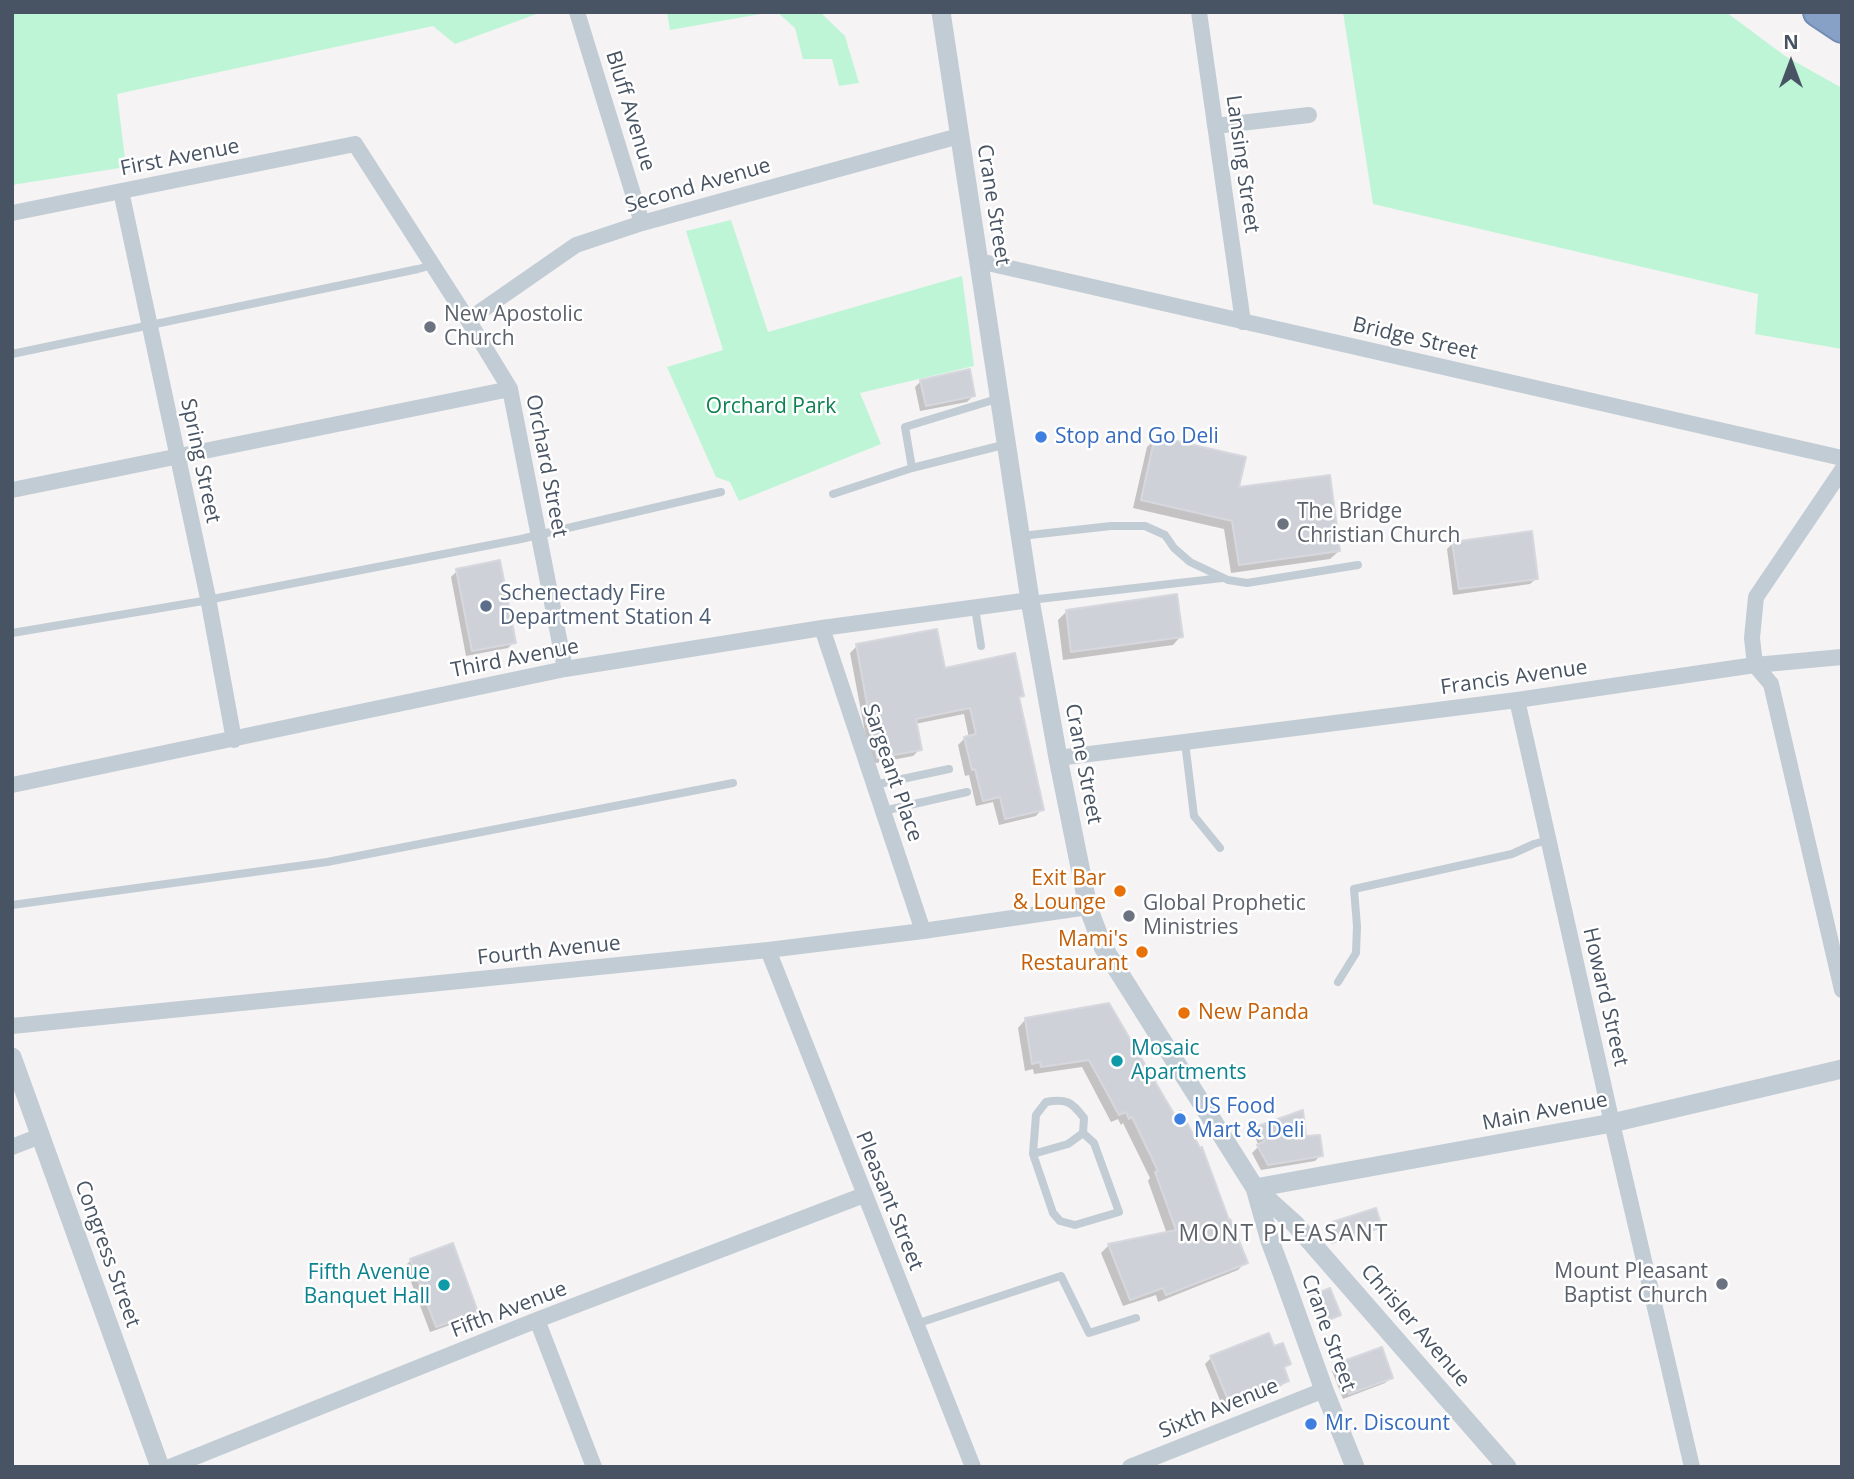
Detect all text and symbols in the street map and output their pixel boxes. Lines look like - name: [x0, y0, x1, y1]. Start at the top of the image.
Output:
- north arrow: [1756, 28, 1826, 98]
- text: N: [1783, 29, 1799, 55]
- street label: Bluff Avenue: [600, 48, 660, 174]
- street label: Lansing Street: [1220, 93, 1264, 235]
- street label: First Avenue: [118, 134, 242, 182]
- street label: Crane Street: [971, 143, 1015, 267]
- street label: Second Avenue: [622, 153, 774, 219]
- place label: New Apostolic Church: [444, 302, 583, 352]
- street label: Bridge Street: [1350, 312, 1480, 366]
- marker: New Apostolic Church: [422, 319, 438, 335]
- street label: Orchard Street: [520, 392, 572, 540]
- park label: Orchard Park: [706, 394, 836, 420]
- street label: Spring Street: [175, 396, 225, 526]
- place label: Stop and Go Deli: [1055, 424, 1219, 450]
- marker: Stop and Go Deli: [1033, 429, 1049, 445]
- place label: The Bridge Christian Church: [1297, 499, 1460, 549]
- marker: The Bridge Christian Church: [1275, 516, 1291, 532]
- place label: Schenectady Fire Department Station 4: [500, 581, 711, 631]
- marker: Schenectady Fire Department Station 4: [478, 598, 494, 614]
- street label: Third Avenue: [449, 634, 581, 684]
- street label: Francis Avenue: [1439, 655, 1589, 701]
- street label: Sargeant Place: [857, 701, 927, 845]
- street label: Crane Street: [1059, 702, 1107, 826]
- place label: Exit Bar & Lounge: [1013, 866, 1106, 916]
- marker: Exit Bar & Lounge: [1112, 883, 1128, 899]
- place label: Global Prophetic Ministries: [1143, 891, 1306, 941]
- marker: Global Prophetic Ministries: [1121, 908, 1137, 924]
- street label: Howard Street: [1577, 925, 1633, 1069]
- place label: Mami's Restaurant: [1021, 927, 1128, 977]
- street label: Fourth Avenue: [476, 931, 622, 971]
- marker: Mami's Restaurant: [1134, 944, 1150, 960]
- place label: New Panda: [1198, 1000, 1309, 1026]
- marker: New Panda: [1176, 1005, 1192, 1021]
- place label: Mosaic Apartments: [1131, 1036, 1246, 1086]
- marker: Mosaic Apartments: [1109, 1053, 1125, 1069]
- street label: Main Avenue: [1480, 1087, 1610, 1137]
- place label: US Food Mart & Deli: [1194, 1094, 1304, 1144]
- marker: US Food Mart & Deli: [1172, 1111, 1188, 1127]
- street label: Pleasant Street: [850, 1128, 928, 1274]
- street label: Congress Street: [69, 1177, 145, 1331]
- district label: MONT PLEASANT: [1180, 1220, 1388, 1248]
- place label: Mount Pleasant Baptist Church: [1554, 1259, 1708, 1309]
- place label: Fifth Avenue Banquet Hall: [304, 1260, 430, 1310]
- street label: Chrisler Avenue: [1355, 1260, 1475, 1392]
- street label: Crane Street: [1295, 1271, 1361, 1395]
- street label: Fifth Avenue: [447, 1276, 571, 1344]
- marker: Mount Pleasant Baptist Church: [1714, 1276, 1730, 1292]
- marker: Fifth Avenue Banquet Hall: [436, 1277, 452, 1293]
- street label: Sixth Avenue: [1156, 1374, 1282, 1444]
- place label: Mr. Discount: [1325, 1411, 1450, 1437]
- marker: Mr. Discount: [1303, 1416, 1319, 1432]

